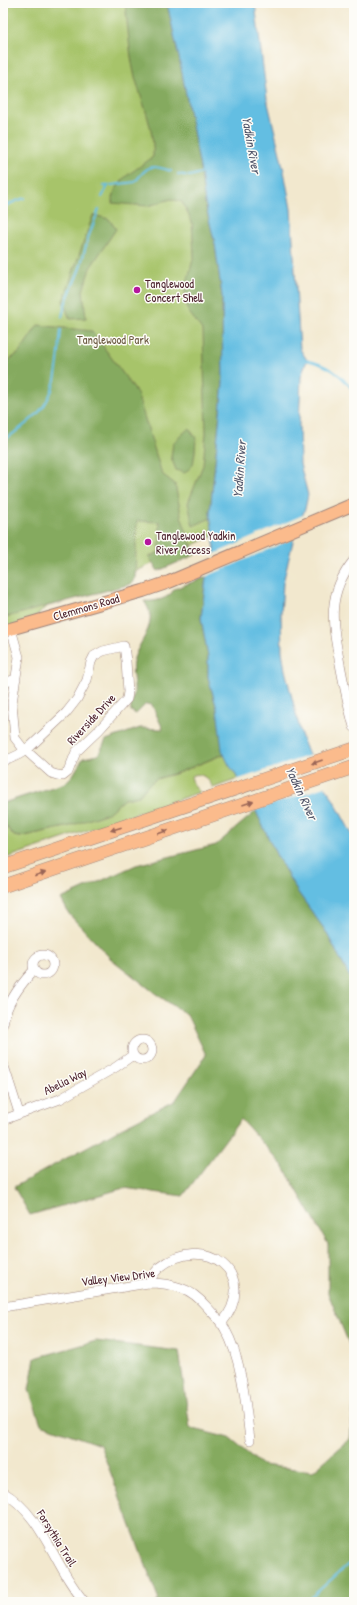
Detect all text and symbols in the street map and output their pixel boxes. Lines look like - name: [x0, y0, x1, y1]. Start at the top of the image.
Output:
- water label: Yadkin River: [238, 115, 266, 177]
- place label: Tanglewood Concert Shell: [145, 275, 204, 306]
- marker: Tanglewood Concert Shell: [132, 285, 142, 295]
- park label: Tanglewood Park: [77, 331, 149, 348]
- water label: Yadkin River: [228, 438, 250, 498]
- place label: Tanglewood Yadkin River Access: [156, 527, 236, 558]
- marker: Tanglewood Yadkin River Access: [143, 537, 153, 547]
- street label: Clemmons Road: [51, 589, 121, 625]
- street label: Riverside Drive: [63, 689, 119, 748]
- one-way arrow: [311, 759, 323, 765]
- water label: Yadkin River: [282, 763, 323, 825]
- one-way arrow: [242, 799, 254, 805]
- one-way arrow: [110, 827, 122, 833]
- one-way arrow: [157, 828, 169, 834]
- one-way arrow: [34, 870, 46, 876]
- street label: Abelia Way: [41, 1063, 89, 1099]
- street label: Valley View Drive: [80, 1264, 156, 1290]
- street label: Forsythia Trail: [32, 1506, 82, 1570]

